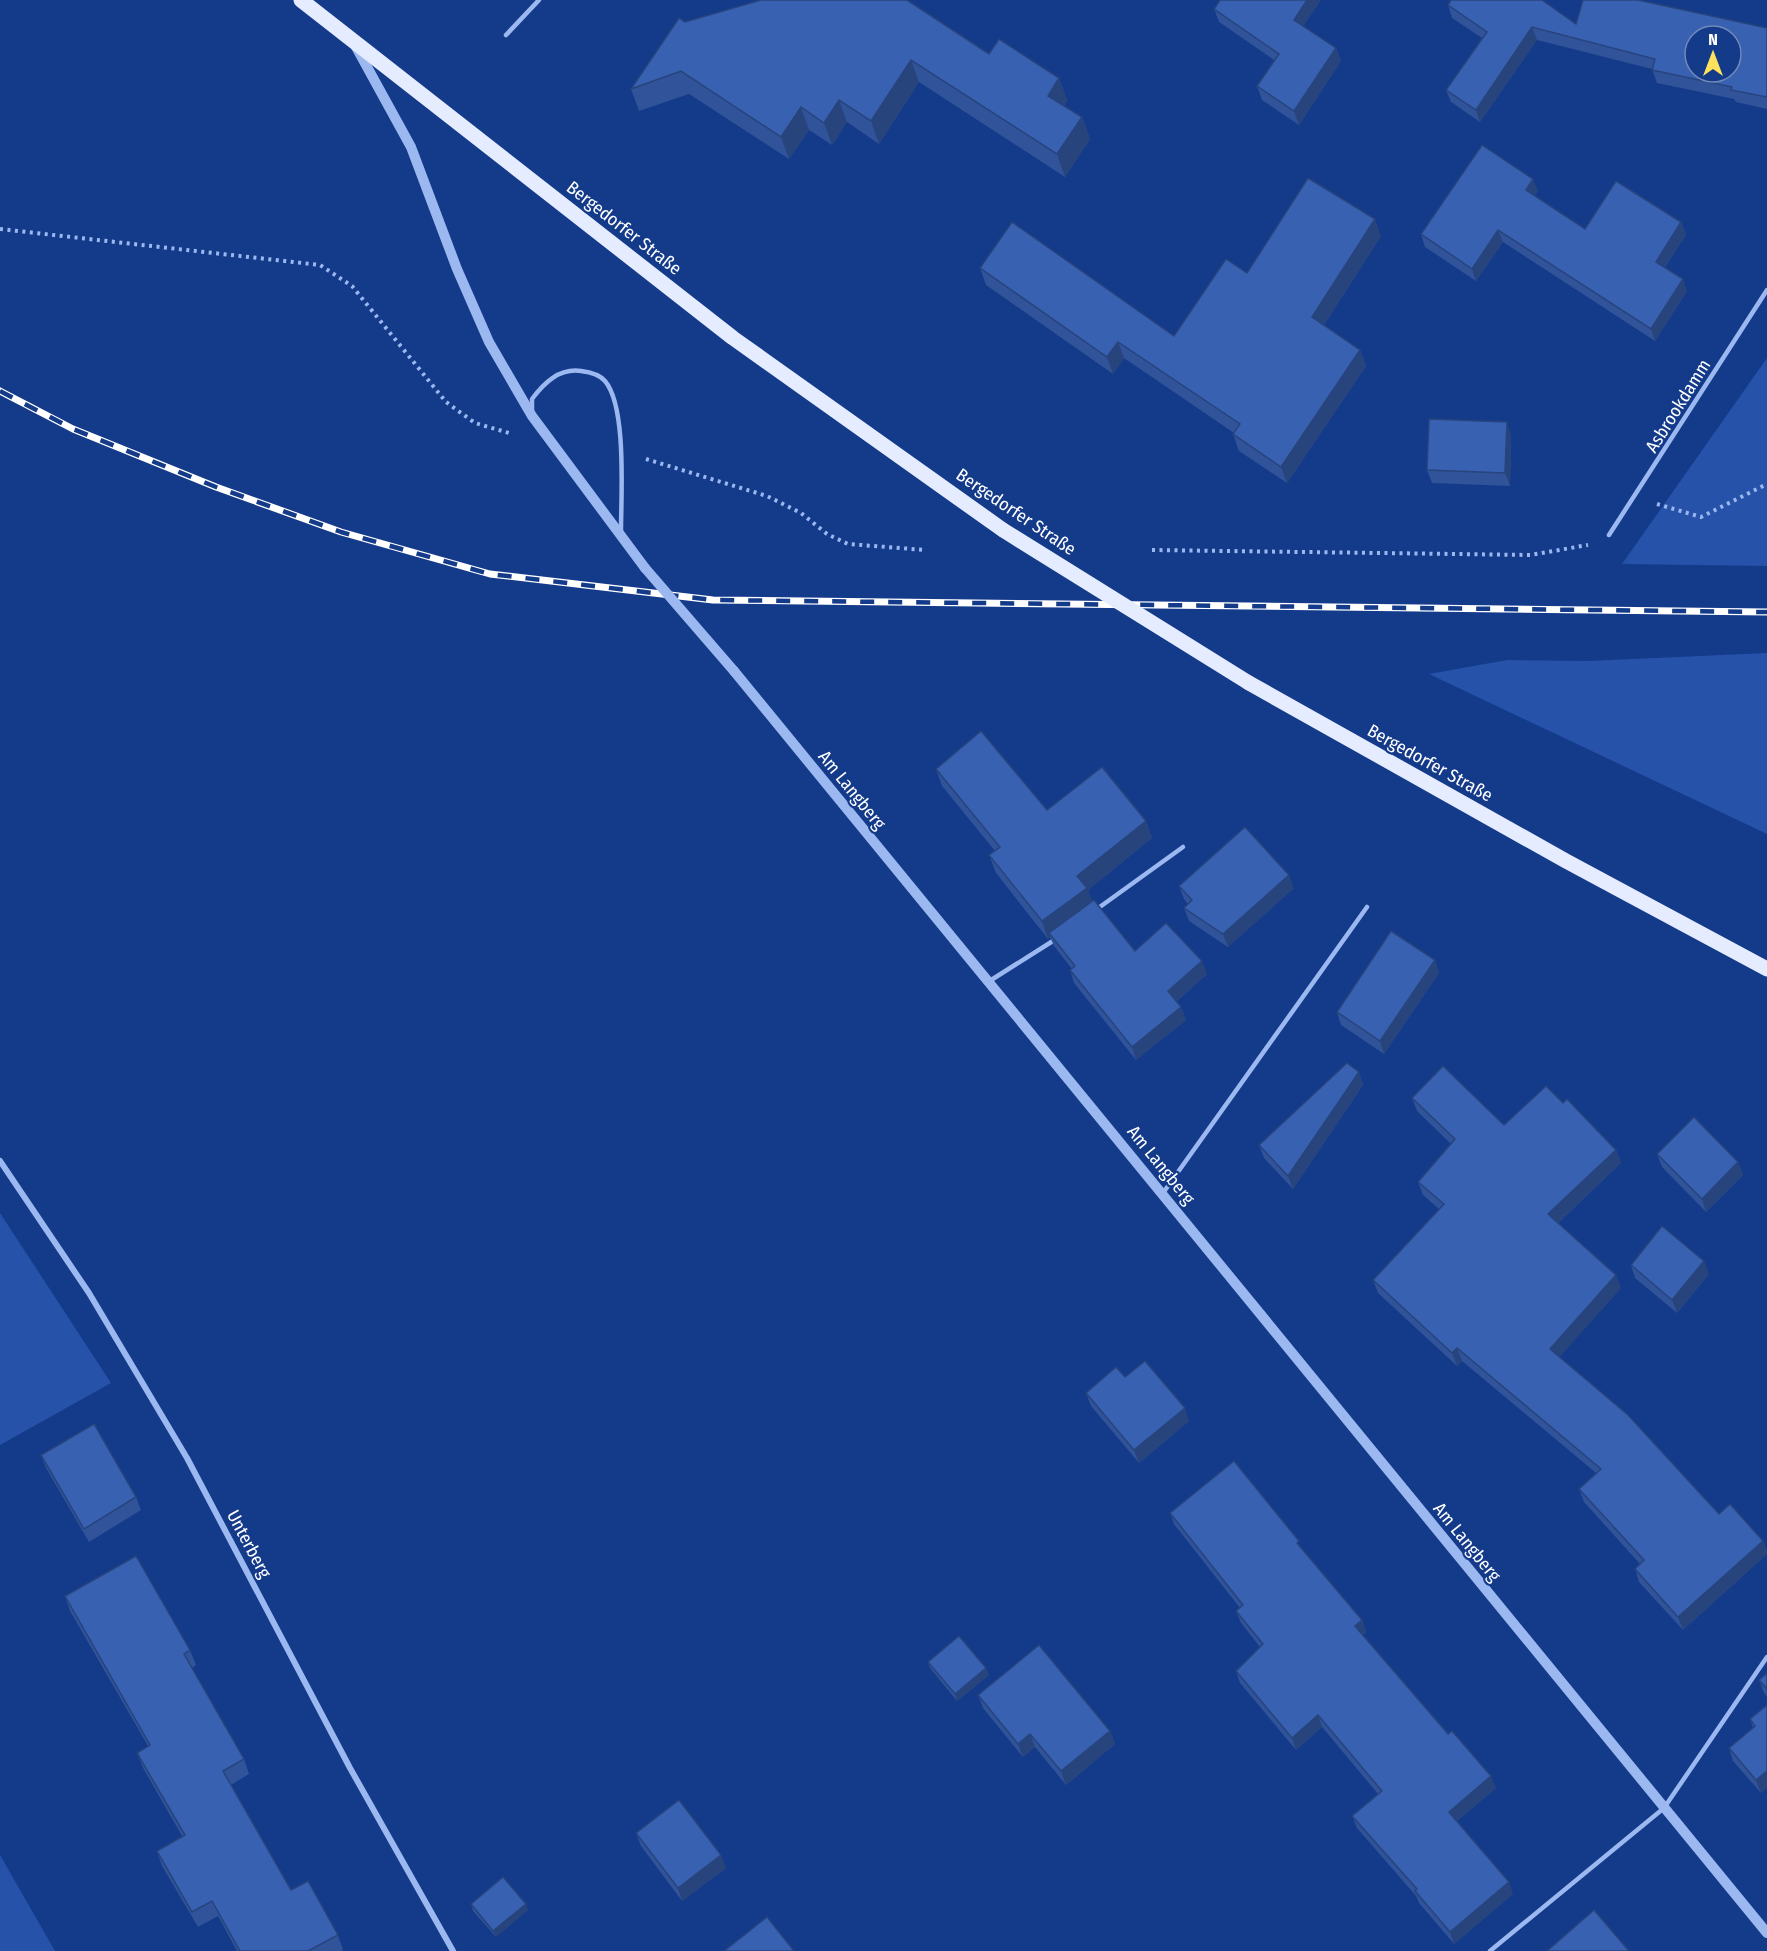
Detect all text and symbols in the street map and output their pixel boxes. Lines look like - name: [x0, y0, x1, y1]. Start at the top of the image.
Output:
- north arrow: [1683, 24, 1743, 84]
- text: N: [1708, 30, 1718, 49]
- street label: Bergedorfer Straße: [562, 176, 686, 280]
- street label: Asbrookdamm: [1641, 355, 1715, 457]
- street label: Bergedorfer Straße: [952, 464, 1080, 560]
- street label: Bergedorfer Straße: [1364, 719, 1497, 807]
- street label: Am Langberg: [814, 746, 891, 834]
- street label: Am Langberg: [1123, 1121, 1200, 1209]
- street label: Am Langberg: [1429, 1498, 1506, 1586]
- street label: Unterberg: [222, 1506, 276, 1582]

